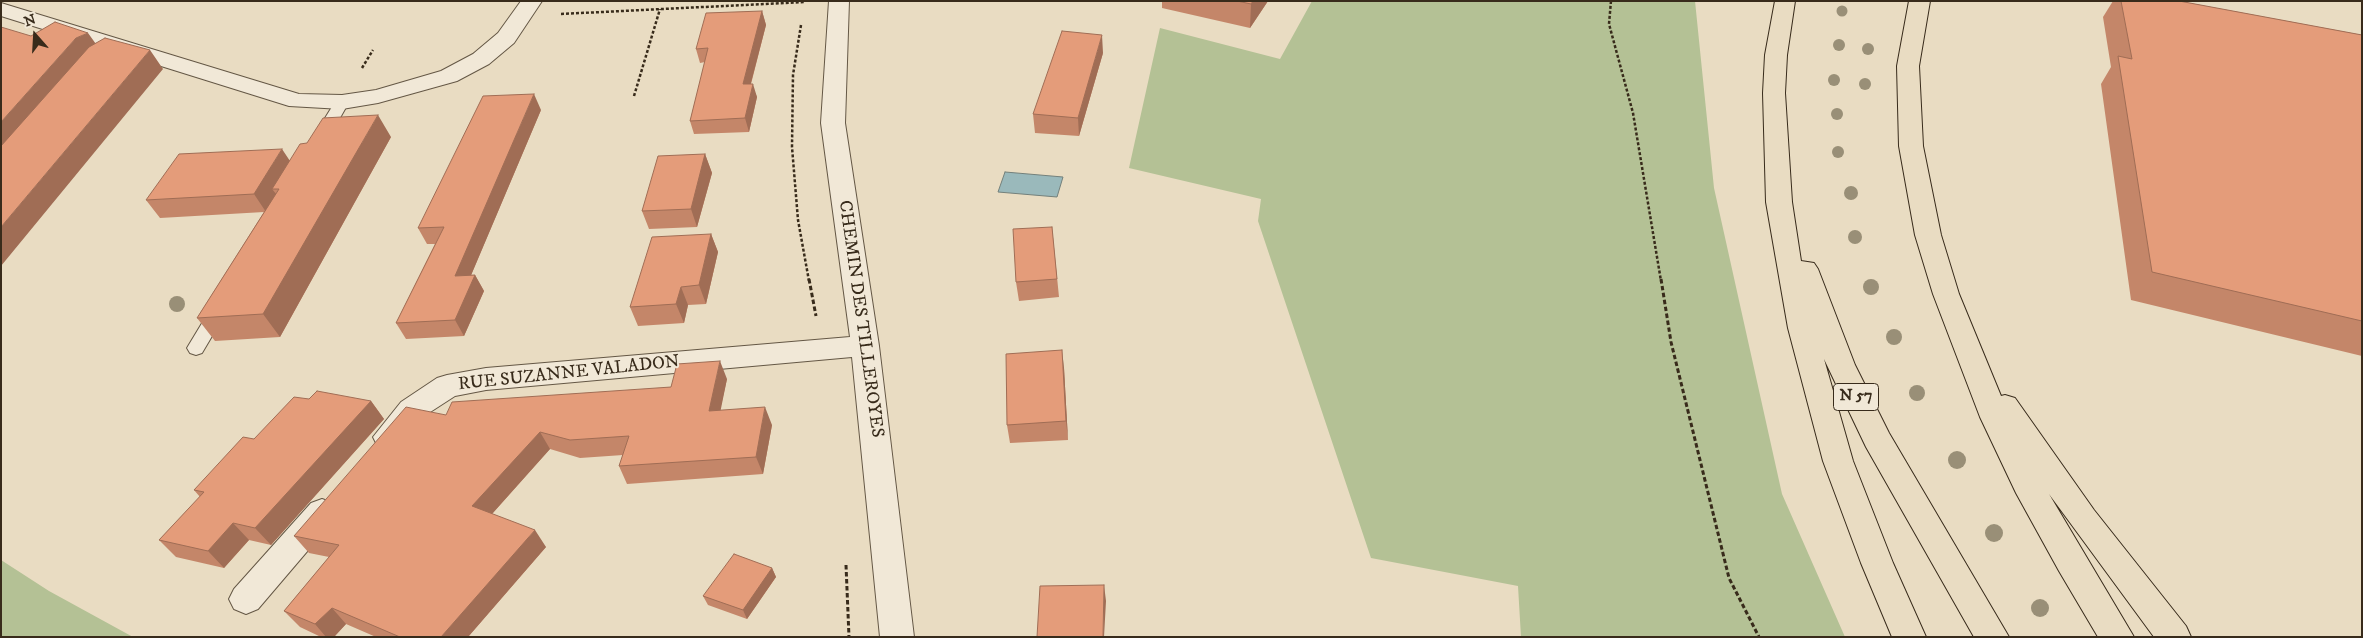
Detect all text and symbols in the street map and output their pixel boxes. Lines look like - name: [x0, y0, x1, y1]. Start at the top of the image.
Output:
- north arrow: [10, 10, 60, 60]
- text: N: [22, 10, 38, 31]
- street label: CHEMIN DES TILLEROYES: [833, 199, 887, 439]
- street label: RUE SUZANNE VALADON: [457, 352, 681, 396]
- road number: N 57: [1834, 384, 1878, 411]

